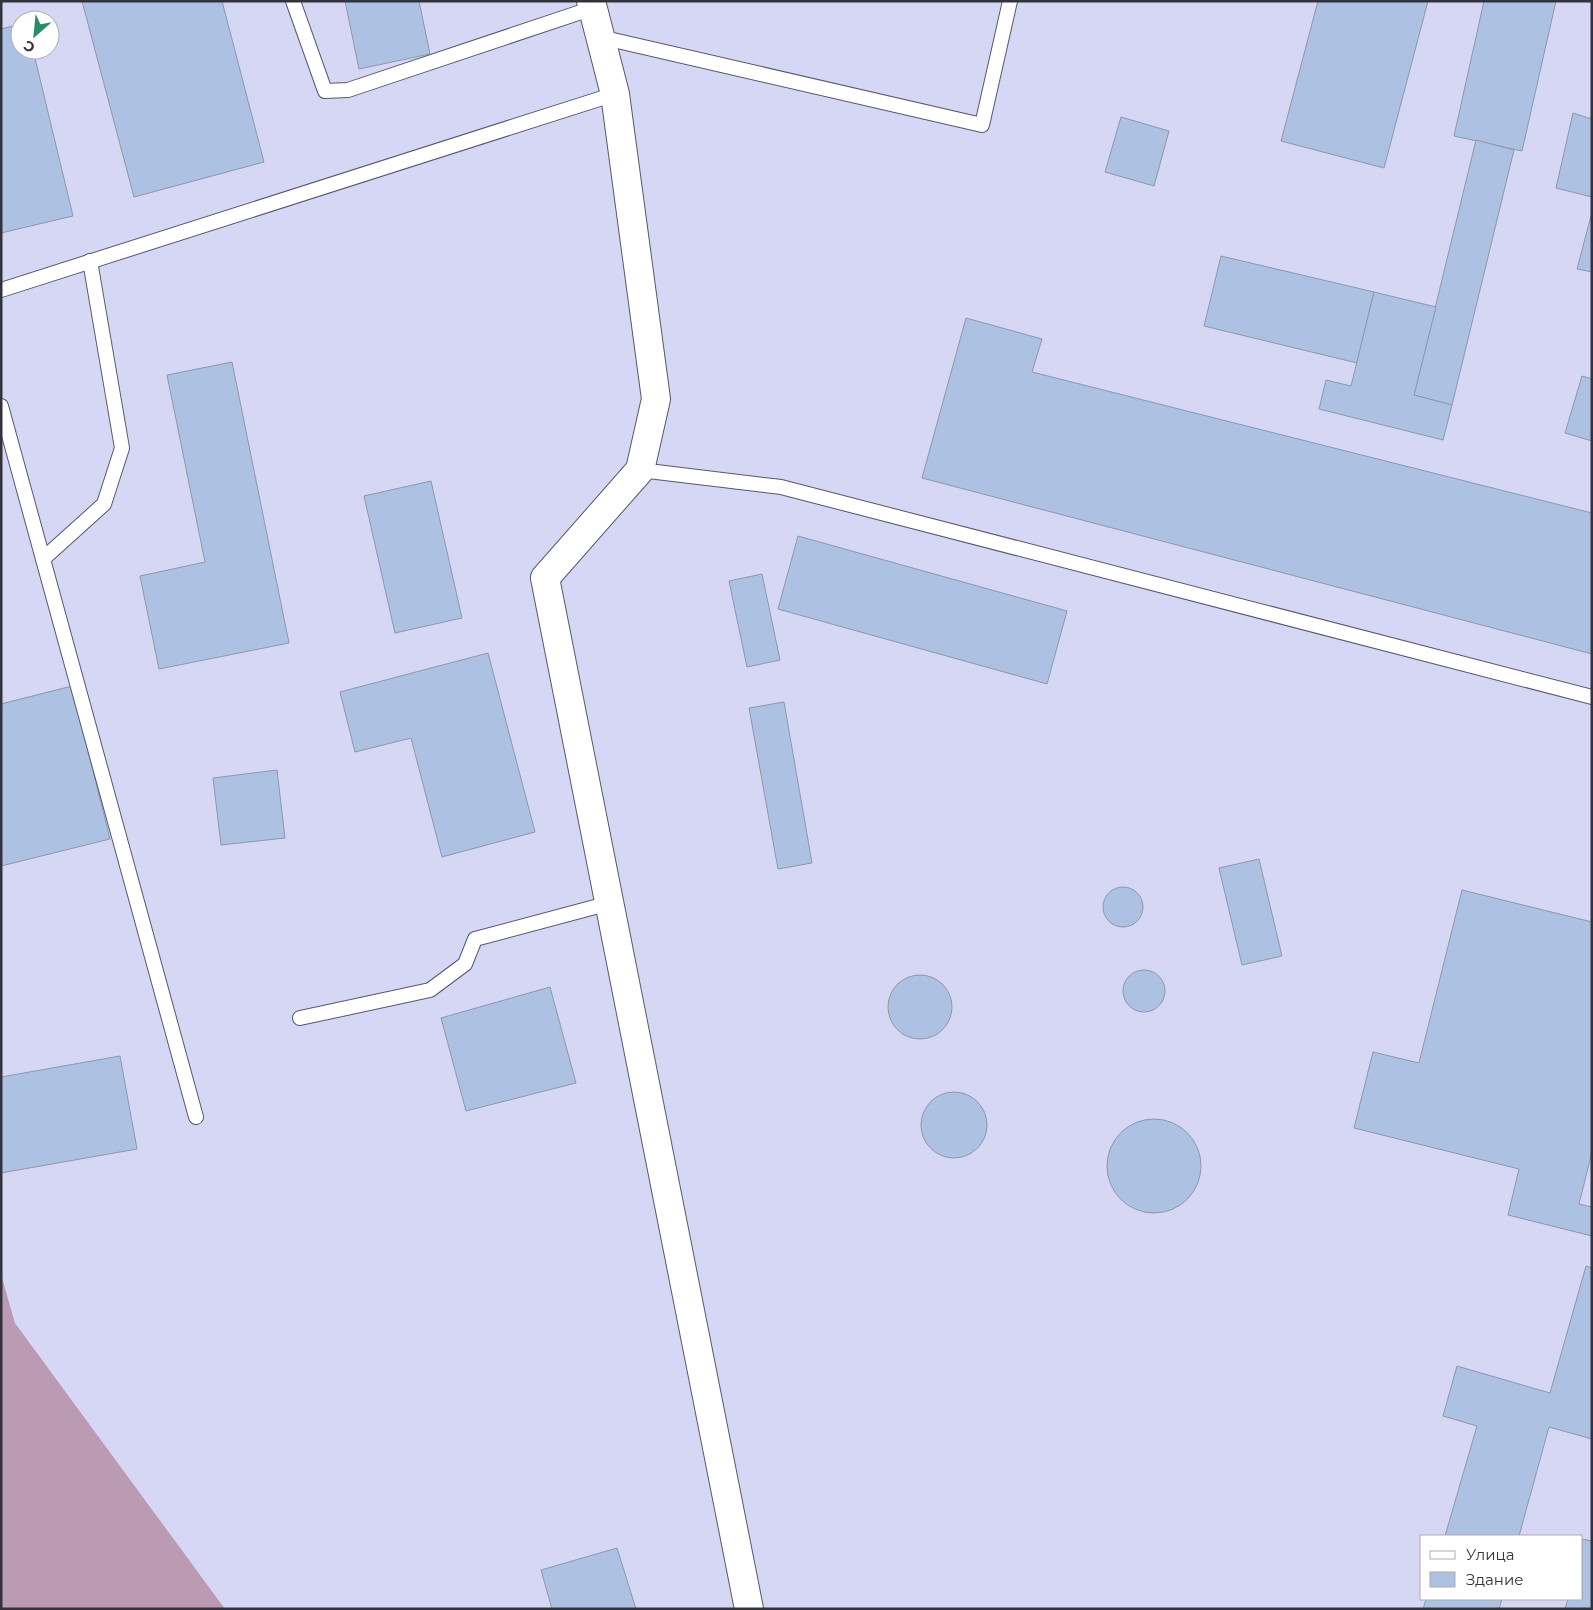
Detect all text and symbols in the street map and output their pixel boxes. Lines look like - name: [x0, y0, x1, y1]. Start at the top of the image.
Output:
- north arrow: [10, 10, 60, 60]
- text: С: [20, 36, 38, 57]
- legend: [1420, 1535, 1583, 1600]
- text: Улица: [1466, 1545, 1514, 1564]
- text: Здание: [1466, 1570, 1524, 1589]

